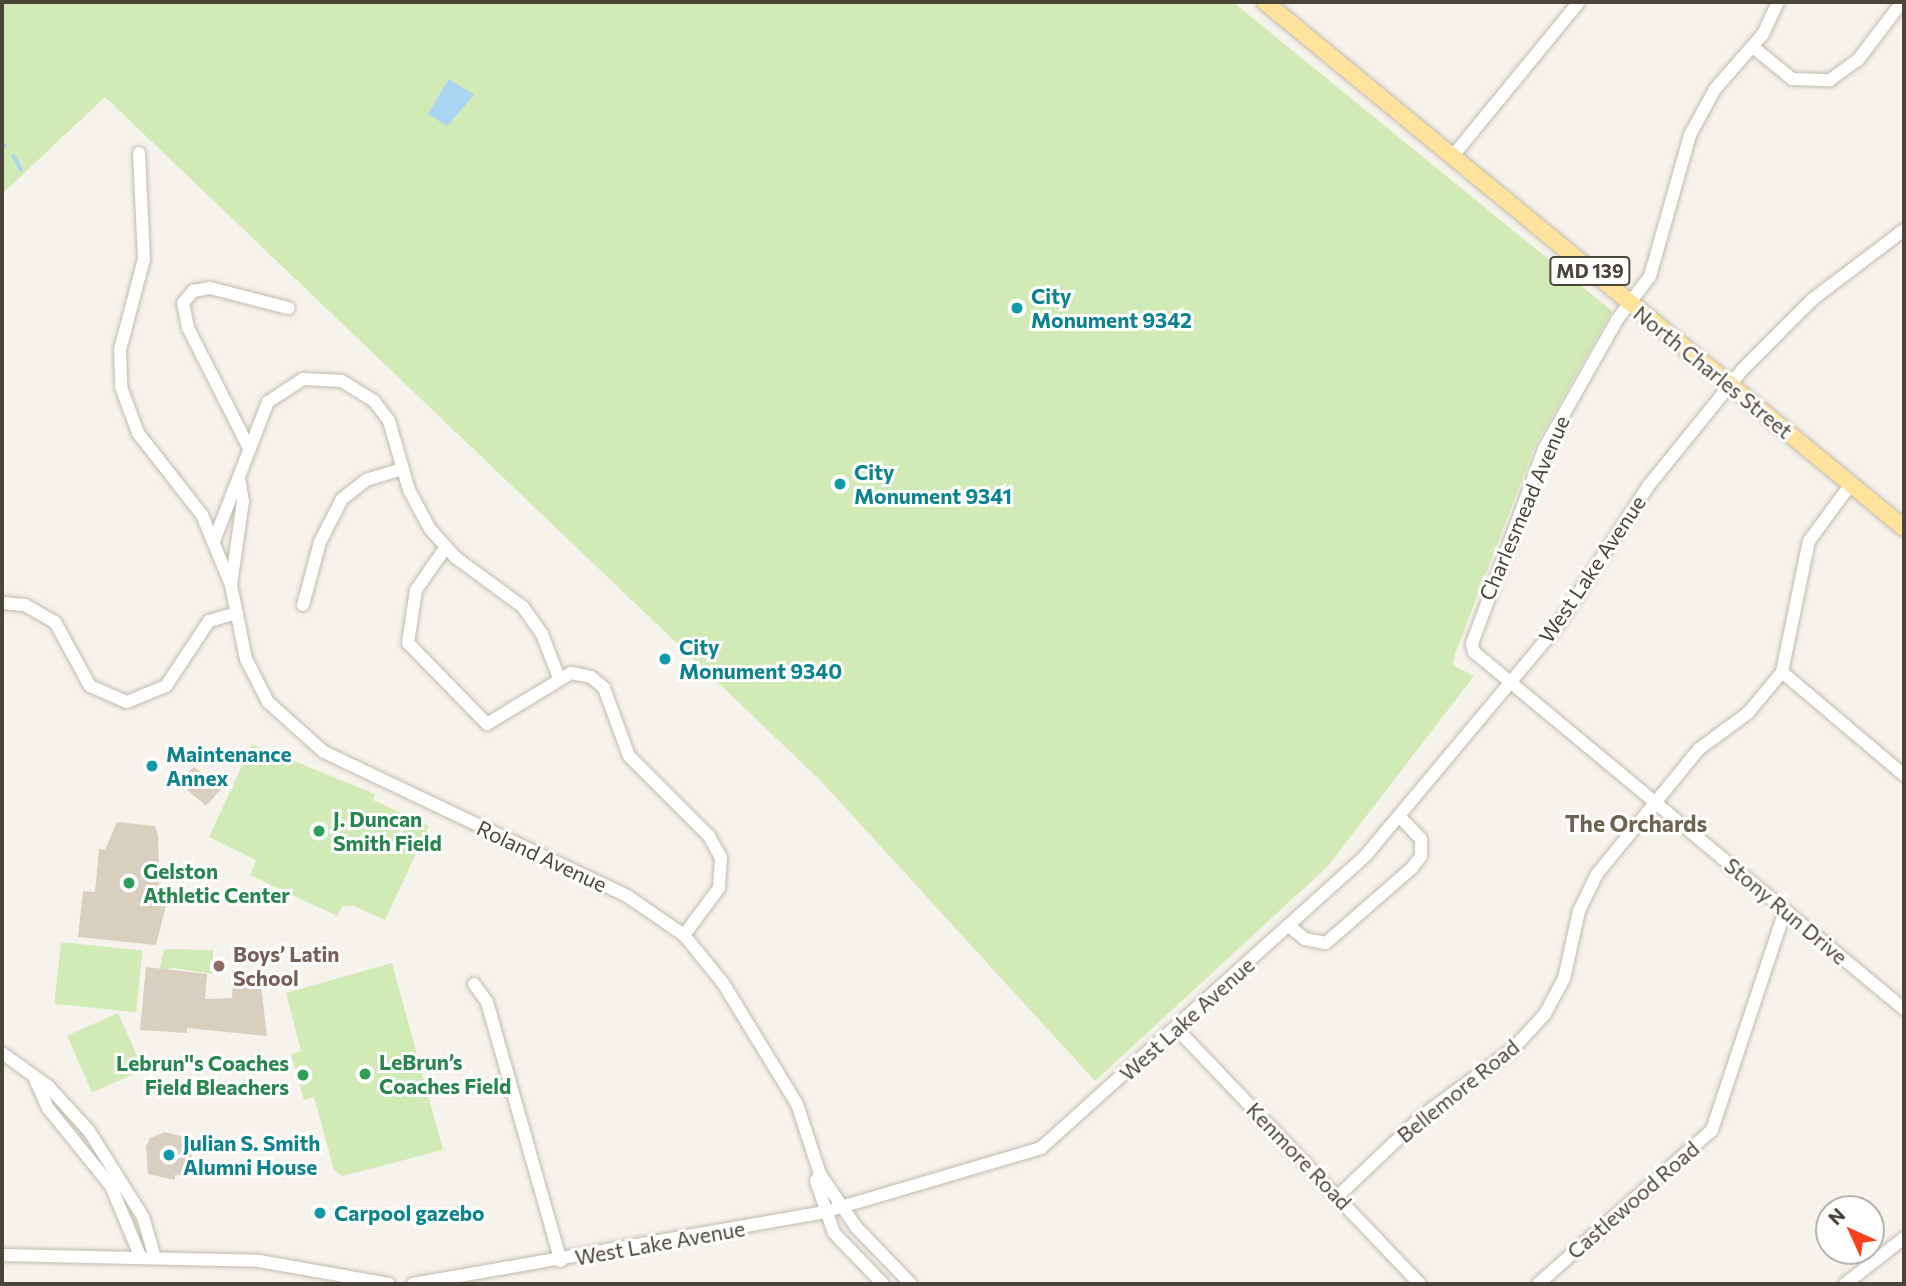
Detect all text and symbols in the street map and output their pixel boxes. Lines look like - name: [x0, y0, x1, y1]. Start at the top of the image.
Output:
- road number: MD 139: [1548, 256, 1632, 286]
- place label: City Monument 9342: [1031, 283, 1192, 333]
- marker: City Monument 9342: [1009, 300, 1025, 316]
- street label: North Charles Street: [1629, 300, 1797, 444]
- street label: Charlesmead Avenue: [1474, 412, 1574, 604]
- place label: City Monument 9341: [854, 459, 1012, 509]
- marker: City Monument 9341: [832, 476, 848, 492]
- street label: West Lake Avenue: [1533, 491, 1651, 647]
- place label: City Monument 9340: [679, 634, 842, 684]
- marker: City Monument 9340: [657, 651, 673, 667]
- place label: Maintenance Annex: [166, 741, 292, 791]
- marker: Maintenance Annex: [144, 758, 160, 774]
- place label: J. Duncan Smith Field: [333, 806, 442, 856]
- district label: The Orchards: [1565, 809, 1707, 837]
- street label: Roland Avenue: [473, 815, 611, 897]
- marker: J. Duncan Smith Field: [311, 823, 327, 839]
- street label: Stony Run Drive: [1720, 852, 1852, 970]
- place label: Gelston Athletic Center: [143, 858, 290, 908]
- marker: Gelston Athletic Center: [121, 875, 137, 891]
- place label: Boys’ Latin School: [233, 941, 339, 991]
- street label: West Lake Avenue: [1115, 952, 1259, 1086]
- marker: Boys’ Latin School: [211, 958, 227, 974]
- street label: Bellemore Road: [1392, 1034, 1524, 1148]
- place label: LeBrun’s Coaches Field: [379, 1049, 511, 1099]
- place label: Lebrun''s Coaches Field Bleachers: [116, 1050, 289, 1100]
- marker: LeBrun’s Coaches Field: [357, 1066, 373, 1082]
- marker: Lebrun''s Coaches Field Bleachers: [295, 1067, 311, 1083]
- street label: Kenmore Road: [1241, 1097, 1357, 1215]
- place label: Julian S. Smith Alumni House: [183, 1130, 320, 1180]
- street label: Castlewood Road: [1562, 1136, 1704, 1264]
- marker: Julian S. Smith Alumni House: [161, 1147, 177, 1163]
- north arrow: [1815, 1195, 1885, 1265]
- place label: Carpool gazebo: [334, 1200, 485, 1226]
- text: N: [1823, 1203, 1849, 1229]
- marker: Carpool gazebo: [312, 1205, 328, 1221]
- street label: West Lake Avenue: [573, 1216, 747, 1270]

